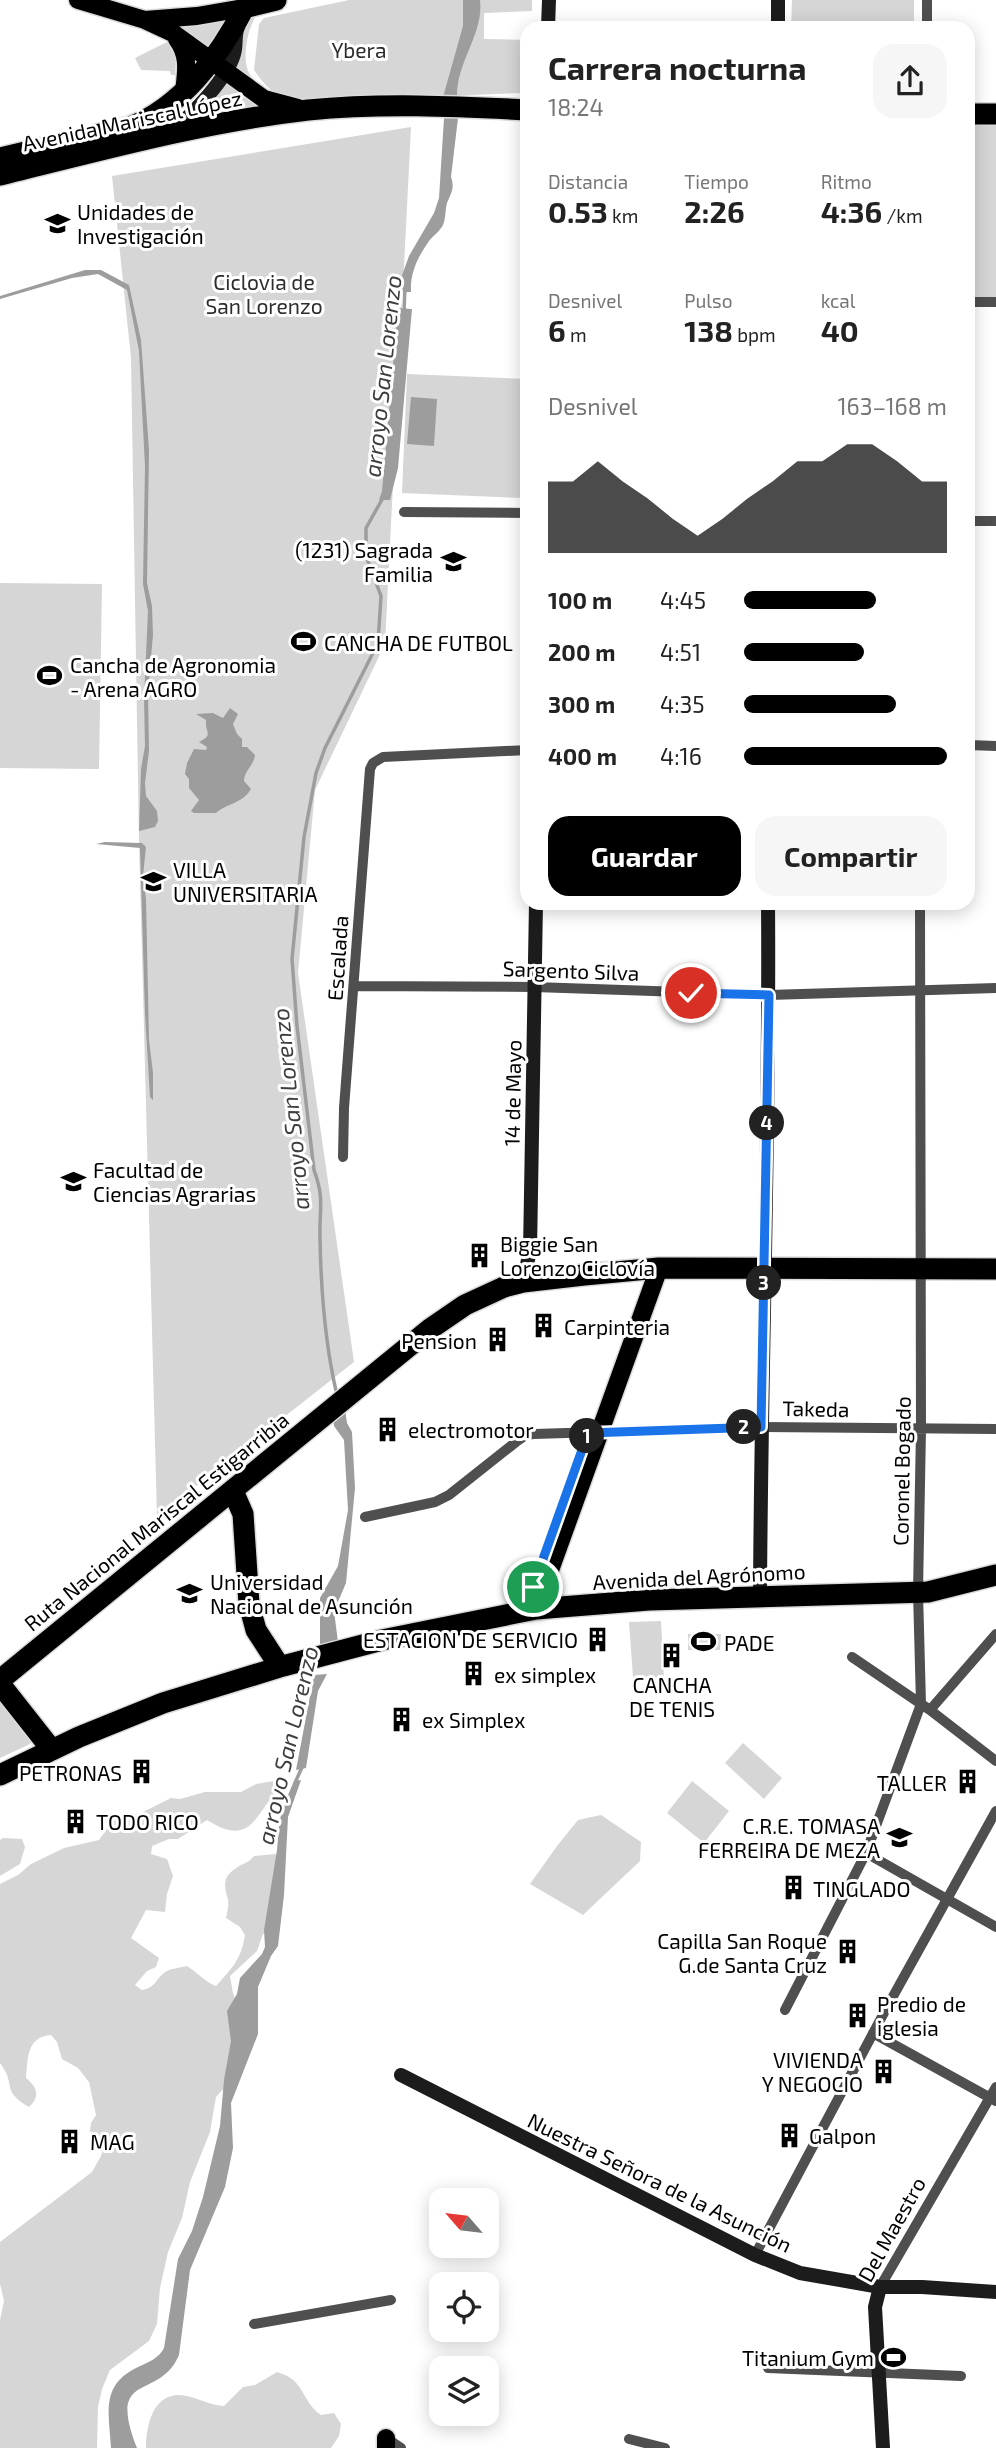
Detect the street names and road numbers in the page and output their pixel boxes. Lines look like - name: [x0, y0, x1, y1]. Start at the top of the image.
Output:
- street label: Avenida Mariscal López: [20, 85, 244, 155]
- street label: Escalada: [322, 914, 352, 1002]
- street label: Sargento Silva: [502, 955, 640, 985]
- street label: 14 de Mayo: [499, 1039, 525, 1147]
- street label: Takeda: [782, 1395, 850, 1421]
- street label: Coronel Bogado: [887, 1396, 915, 1546]
- street label: Ruta Nacional Mariscal Estigarribia: [19, 1407, 293, 1635]
- street label: Avenida del Agrónomo: [592, 1558, 806, 1594]
- street label: Nuestra Señora de la Asunción: [524, 2107, 796, 2257]
- street label: Del Maestro: [852, 2172, 930, 2286]

